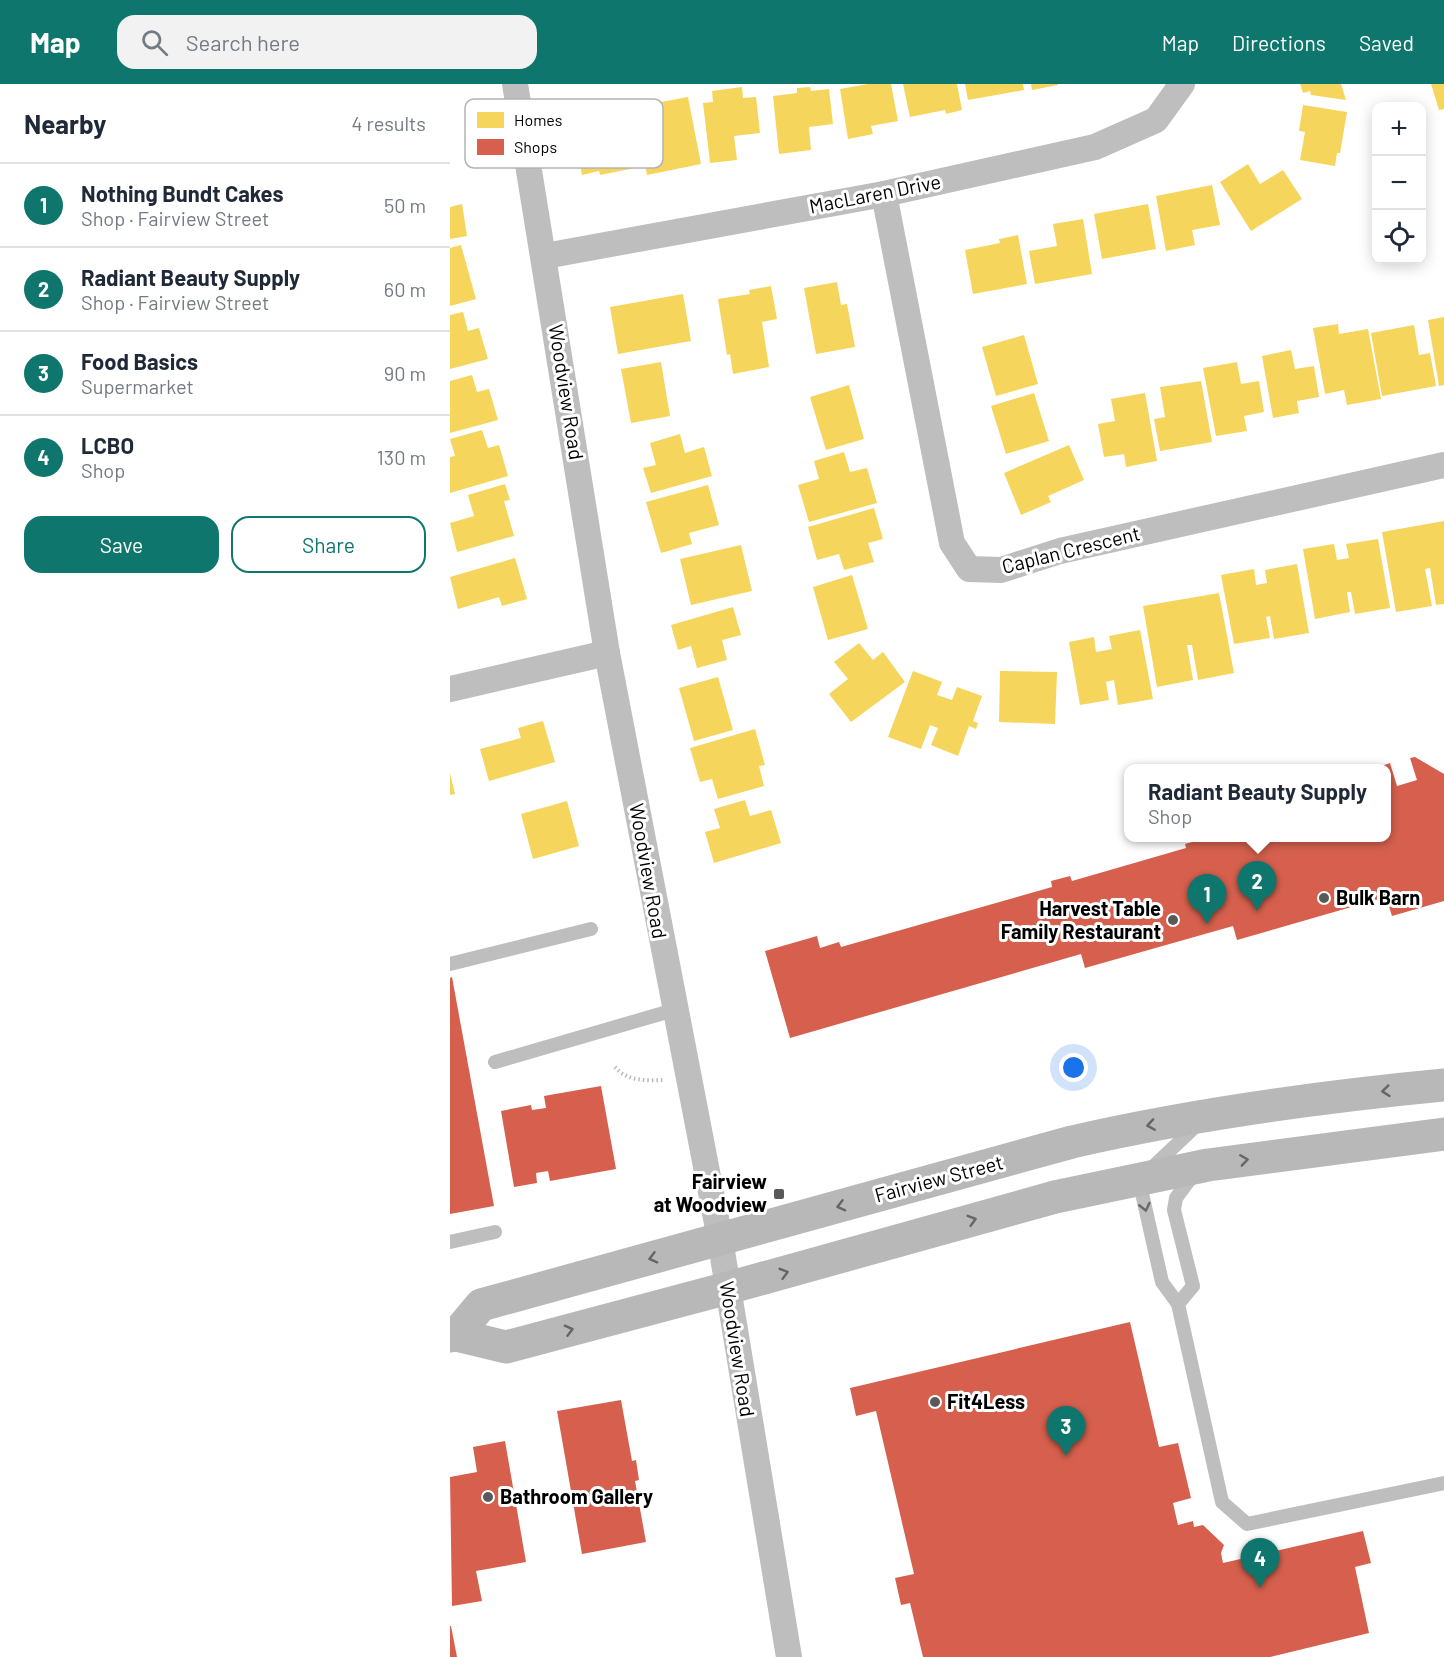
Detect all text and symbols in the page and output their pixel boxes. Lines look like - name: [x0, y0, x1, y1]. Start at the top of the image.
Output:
- search box: [117, 15, 537, 69]
- text: Map: [30, 25, 81, 59]
- icon: search: [138, 26, 171, 59]
- text: Search here: [186, 29, 300, 55]
- text: Map: [1162, 30, 1199, 55]
- text: Directions: [1232, 30, 1326, 55]
- text: Saved: [1359, 30, 1414, 55]
- legend: [465, 99, 663, 168]
- map controls: [1372, 102, 1426, 264]
- button: +: [1372, 102, 1426, 156]
- text: Nearby: [24, 108, 106, 139]
- text: Homes: [514, 110, 562, 129]
- text: 4 results: [351, 111, 426, 135]
- text: Shops: [514, 137, 557, 156]
- button: −: [1372, 156, 1426, 210]
- street label: MacLaren Drive: [807, 168, 943, 218]
- text: Nothing Bundt Cakes: [81, 180, 283, 206]
- text: 1: [40, 193, 47, 217]
- text: 50 m: [384, 193, 426, 217]
- text: Shop · Fairview Street: [81, 206, 269, 230]
- button: locate: [1372, 210, 1426, 264]
- text: Radiant Beauty Supply: [81, 264, 300, 290]
- text: 2: [38, 277, 49, 301]
- text: 60 m: [384, 277, 426, 301]
- text: Shop · Fairview Street: [81, 290, 269, 314]
- street label: Woodview Road: [544, 322, 590, 461]
- text: Food Basics: [81, 348, 198, 374]
- text: 3: [38, 361, 49, 385]
- text: 90 m: [384, 361, 426, 385]
- text: Supermarket: [81, 374, 194, 398]
- text: LCBO: [81, 432, 134, 458]
- text: 4: [37, 445, 50, 469]
- text: 130 m: [377, 445, 426, 469]
- text: Shop: [81, 458, 125, 482]
- button: Save: [24, 516, 219, 573]
- button: Share: [231, 516, 426, 573]
- street label: Caplan Crescent: [999, 520, 1142, 578]
- popup: [1124, 764, 1391, 842]
- text: Radiant Beauty Supply: [1148, 778, 1367, 804]
- street label: Woodview Road: [625, 801, 673, 940]
- text: Shop: [1148, 804, 1192, 828]
- pin: 2: [1238, 862, 1276, 911]
- pin: 1: [1188, 874, 1227, 924]
- place label: Bulk Barn: [1336, 885, 1420, 909]
- marker: Bulk Barn: [1317, 891, 1331, 905]
- place label: Harvest Table Family Restaurant: [1001, 896, 1161, 943]
- marker: Harvest Table Family Restaurant: [1166, 913, 1180, 927]
- your location: [1059, 1053, 1088, 1082]
- one-way arrow: [1381, 1084, 1390, 1097]
- one-way arrow: [1147, 1118, 1156, 1130]
- street label: Fairview Street: [872, 1149, 1006, 1207]
- one-way arrow: [1239, 1154, 1249, 1166]
- place label: Fairview at Woodview: [654, 1169, 767, 1216]
- marker: Fairview at Woodview: [772, 1187, 786, 1201]
- one-way arrow: [836, 1199, 847, 1211]
- one-way arrow: [1138, 1201, 1151, 1211]
- one-way arrow: [966, 1215, 977, 1227]
- one-way arrow: [648, 1250, 658, 1263]
- one-way arrow: [778, 1268, 789, 1280]
- street label: Woodview Road: [715, 1279, 761, 1418]
- one-way arrow: [564, 1325, 574, 1338]
- place label: Fit4Less: [947, 1389, 1025, 1413]
- marker: Fit4Less: [928, 1395, 942, 1409]
- pin: 3: [1046, 1406, 1086, 1456]
- place label: Bathroom Gallery: [500, 1484, 653, 1508]
- marker: Bathroom Gallery: [481, 1490, 495, 1504]
- pin: 4: [1240, 1538, 1280, 1588]

